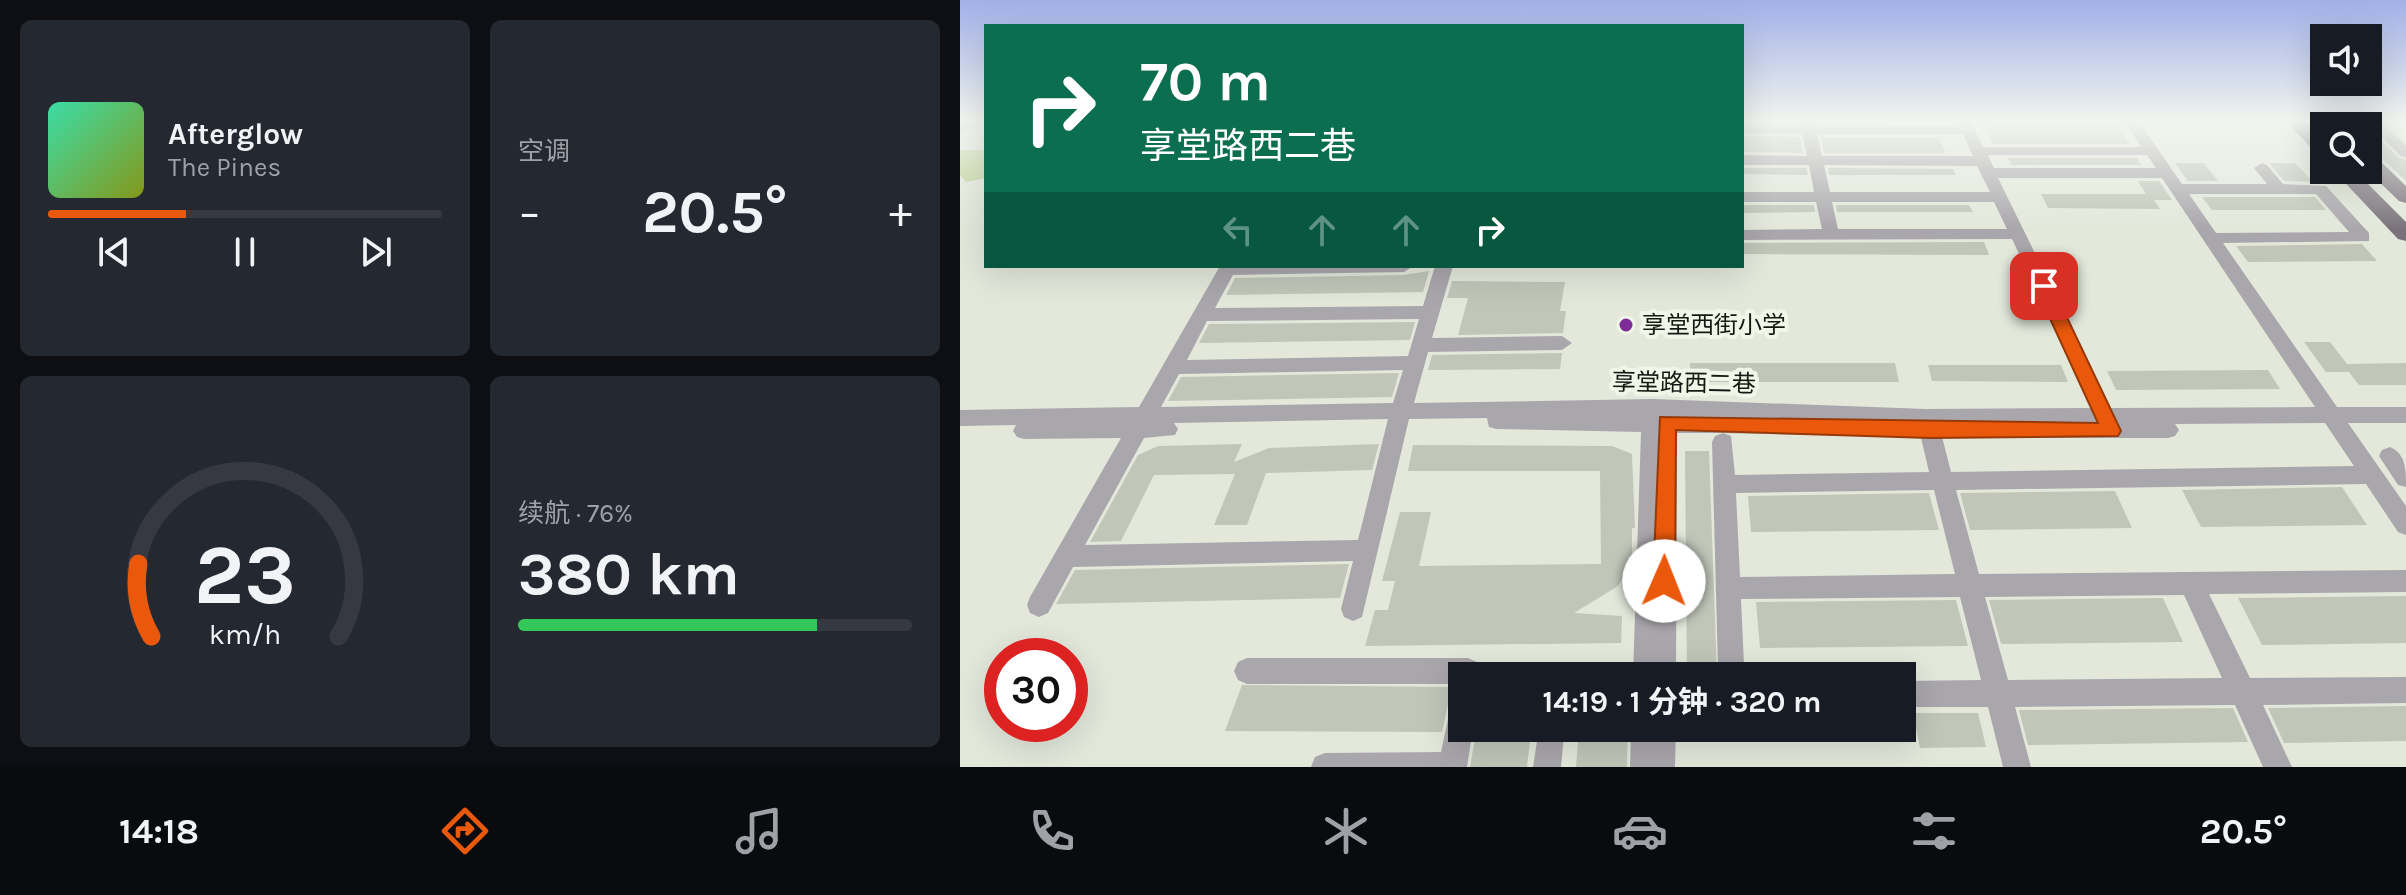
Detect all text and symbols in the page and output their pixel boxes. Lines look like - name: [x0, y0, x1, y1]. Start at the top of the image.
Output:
- map controls: [2310, 24, 2382, 184]
- button: sound: [2310, 24, 2382, 96]
- text: 70 m: [1140, 49, 1271, 114]
- icon: right: [1008, 56, 1112, 160]
- button: search: [2310, 112, 2382, 184]
- text: Afterglow: [168, 116, 303, 152]
- text: 享堂路西二巷: [1140, 125, 1356, 167]
- text: 空调: [518, 136, 570, 167]
- text: The Pines: [168, 152, 281, 183]
- text: 20.5°: [642, 177, 788, 247]
- text: −: [518, 187, 541, 238]
- text: +: [889, 187, 912, 238]
- icon: left: [1216, 208, 1260, 252]
- icon: ahead: [1300, 208, 1344, 252]
- icon: ahead: [1384, 208, 1428, 252]
- icon: right: [1468, 208, 1512, 252]
- icon: previous: [92, 230, 136, 274]
- icon: pause: [223, 230, 267, 274]
- icon: next: [354, 230, 398, 274]
- pin: [2010, 252, 2078, 320]
- icon: arrive: [2022, 264, 2066, 308]
- place label: 享堂西街小学: [1642, 311, 1786, 339]
- marker: 享堂西街小学: [1617, 316, 1635, 334]
- street label: 享堂路西二巷: [1612, 368, 1756, 398]
- text: 续航 · 76%: [518, 498, 633, 529]
- text: 23: [194, 527, 296, 624]
- text: 380 km: [518, 539, 740, 609]
- position arrow: [1622, 539, 1706, 623]
- text: km/h: [209, 618, 281, 651]
- speed limit sign: 30: [984, 638, 1088, 742]
- text: 14:19 · 1 分钟 · 320 m: [1542, 684, 1822, 720]
- icon: directions: [437, 803, 493, 859]
- icon: music: [731, 803, 787, 859]
- icon: phone: [1024, 803, 1080, 859]
- icon: climate: [1318, 803, 1374, 859]
- icon: car: [1612, 803, 1668, 859]
- icon: filters: [1906, 803, 1962, 859]
- text: 14:18: [119, 810, 199, 852]
- text: 20.5°: [2200, 810, 2287, 852]

